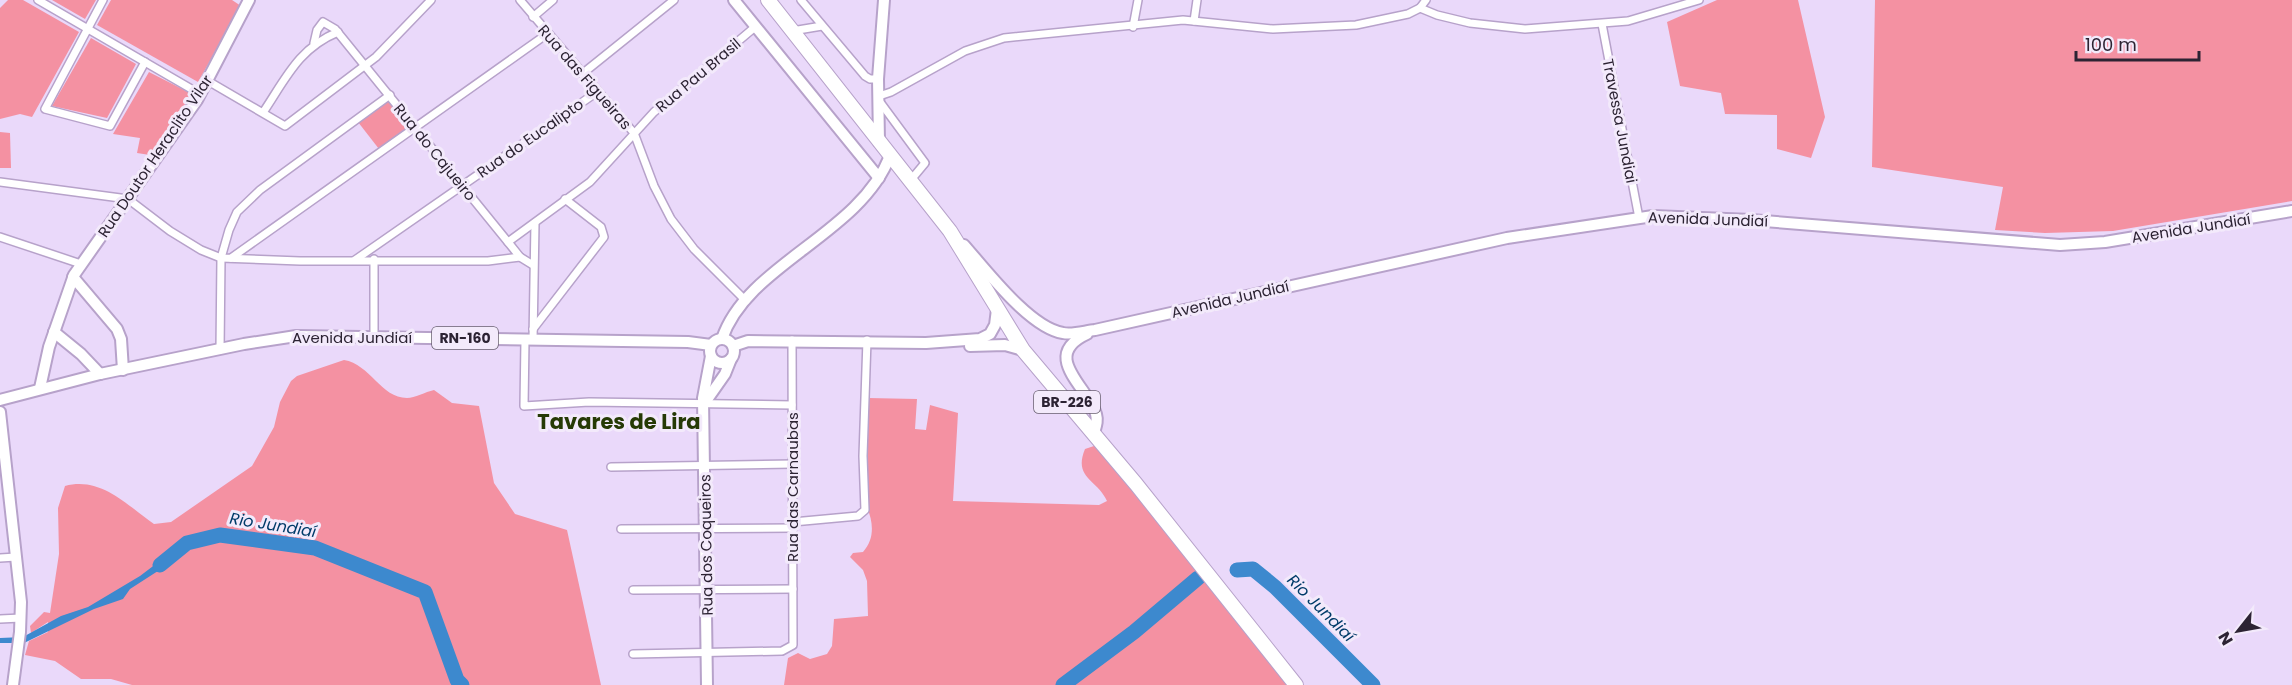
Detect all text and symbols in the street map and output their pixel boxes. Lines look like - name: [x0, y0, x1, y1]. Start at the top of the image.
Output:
- street label: Rua das Figueiras: [534, 20, 637, 134]
- scale bar: [2076, 24, 2199, 62]
- text: 100 m: [2085, 32, 2137, 57]
- street label: Rua Pau Brasil: [651, 33, 745, 117]
- street label: Travessa Jundiai: [1598, 57, 1642, 185]
- street label: Rua Doutor Heraclito Vilar: [93, 70, 217, 241]
- street label: Rua do Eucalipto: [472, 93, 588, 183]
- street label: Rua do Cajueiro: [389, 99, 481, 205]
- street label: Avenida Jundiaí: [1648, 206, 1769, 232]
- street label: Avenida Jundiaí: [2130, 208, 2252, 248]
- street label: Avenida Jundiaí: [1169, 275, 1291, 323]
- street label: Avenida Jundiaí: [292, 327, 412, 348]
- road number: RN-160: [432, 327, 498, 349]
- road number: BR-226: [1034, 391, 1100, 413]
- district label: Tavares de Lira: [537, 407, 701, 436]
- street label: Rua das Carnaubas: [782, 412, 803, 562]
- street label: Rua dos Coqueiros: [694, 474, 718, 616]
- water label: Rio Jundiaí: [228, 507, 319, 543]
- water label: Rio Jundiaí: [1282, 569, 1361, 648]
- north arrow: [2208, 601, 2268, 661]
- text: N: [2213, 627, 2239, 650]

